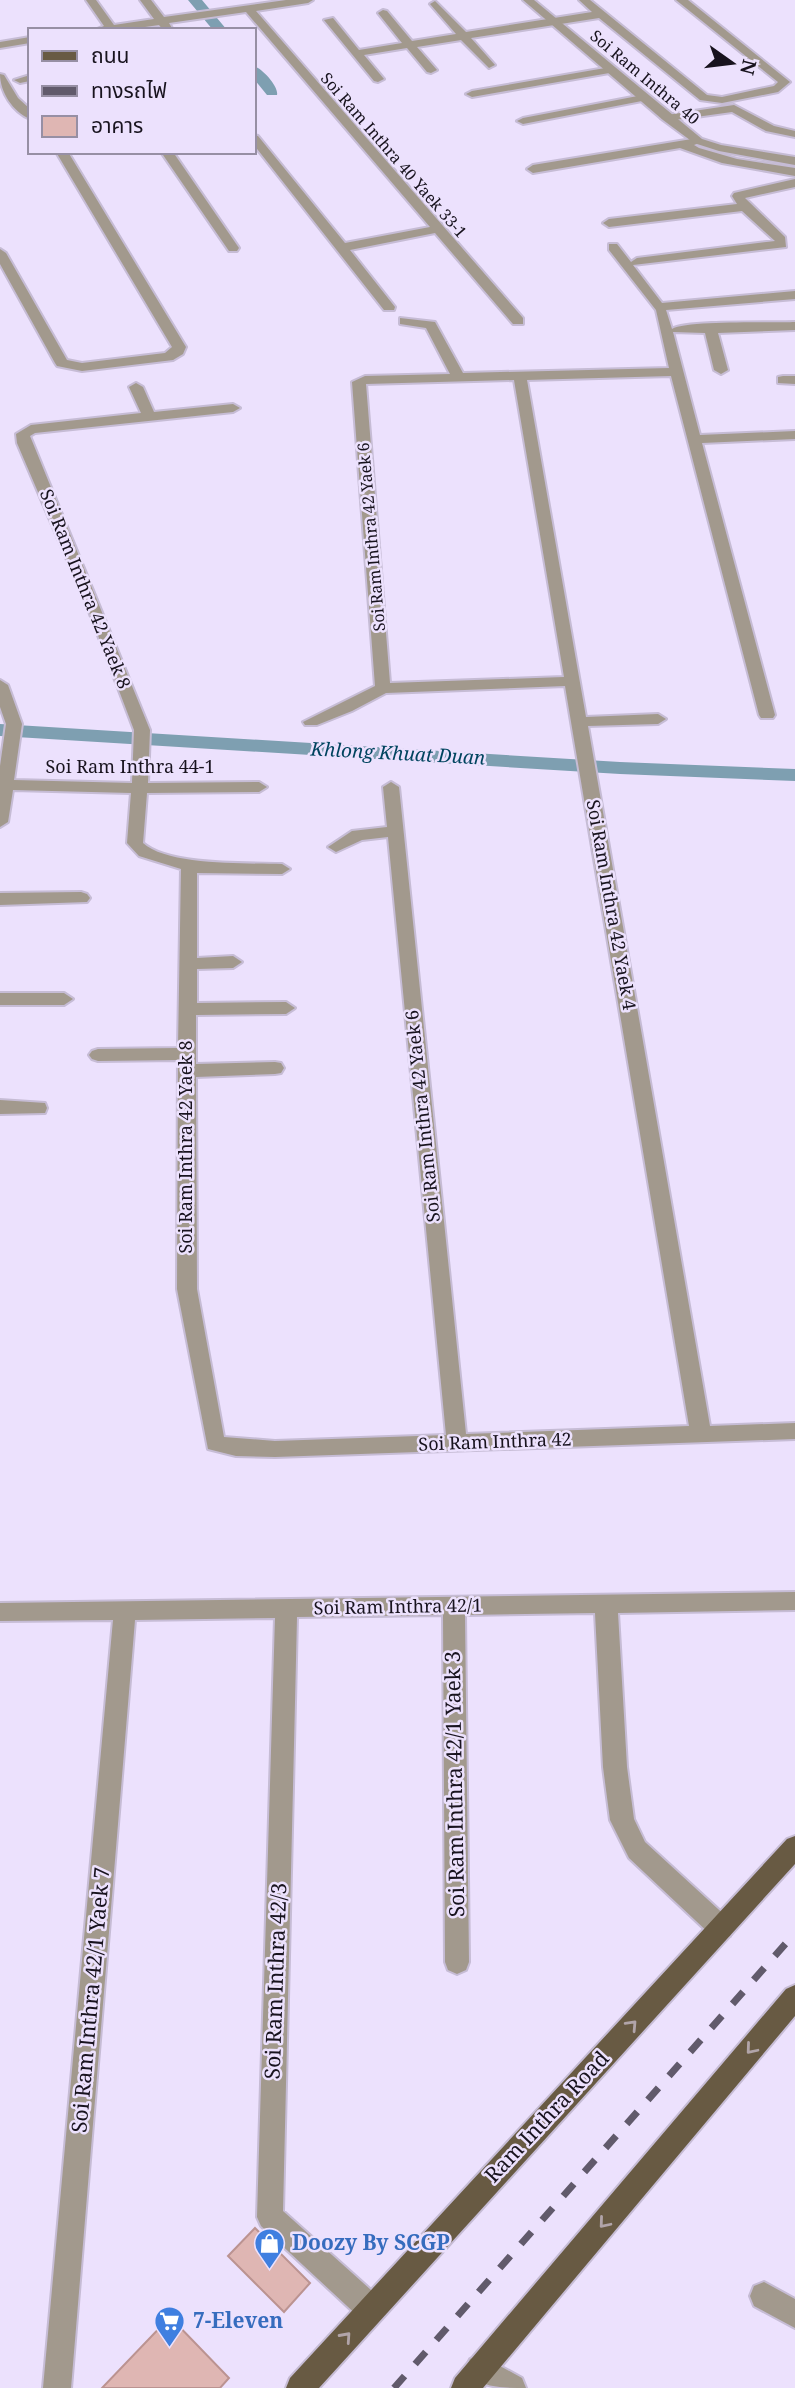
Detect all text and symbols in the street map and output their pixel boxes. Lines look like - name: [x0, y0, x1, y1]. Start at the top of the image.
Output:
- street label: Soi Ram Inthra 40: [586, 25, 704, 129]
- legend: [28, 28, 256, 154]
- north arrow: [697, 28, 767, 98]
- text: ถนน: [91, 41, 129, 69]
- text: N: [734, 57, 763, 78]
- street label: Soi Ram Inthra 40 Yaek 33-1: [316, 68, 472, 242]
- text: ทางรถไฟ: [91, 76, 167, 104]
- text: อาคาร: [91, 111, 143, 139]
- street label: Soi Ram Inthra 42 Yaek 6: [352, 442, 390, 632]
- street label: Soi Ram Inthra 42 Yaek 8: [35, 485, 137, 692]
- water label: Khlong Khuat Duan: [309, 735, 487, 771]
- street label: Soi Ram Inthra 44-1: [46, 754, 214, 778]
- street label: Soi Ram Inthra 42 Yaek 4: [582, 798, 642, 1012]
- street label: Soi Ram Inthra 42 Yaek 6: [399, 1009, 445, 1223]
- street label: Soi Ram Inthra 42 Yaek 8: [173, 1040, 197, 1254]
- street label: Soi Ram Inthra 42: [418, 1426, 572, 1456]
- street label: Soi Ram Inthra 42/1: [314, 1593, 482, 1619]
- street label: Soi Ram Inthra 42/1 Yaek 3: [438, 1651, 470, 1917]
- street label: Soi Ram Inthra 42/1 Yaek 7: [64, 1866, 116, 2134]
- street label: Soi Ram Inthra 42/3: [258, 1882, 292, 2080]
- one-way arrow: [623, 2020, 636, 2033]
- one-way arrow: [747, 2041, 759, 2054]
- street label: Ram Inthra Road: [478, 2044, 615, 2188]
- one-way arrow: [600, 2214, 612, 2227]
- shop icon: Doozy By SCGP: [252, 2226, 286, 2270]
- place label: Doozy By SCGP: [292, 2228, 450, 2256]
- supermarket icon: 7-Eleven: [153, 2304, 187, 2348]
- place label: 7-Eleven: [193, 2306, 283, 2334]
- one-way arrow: [337, 2332, 350, 2345]

